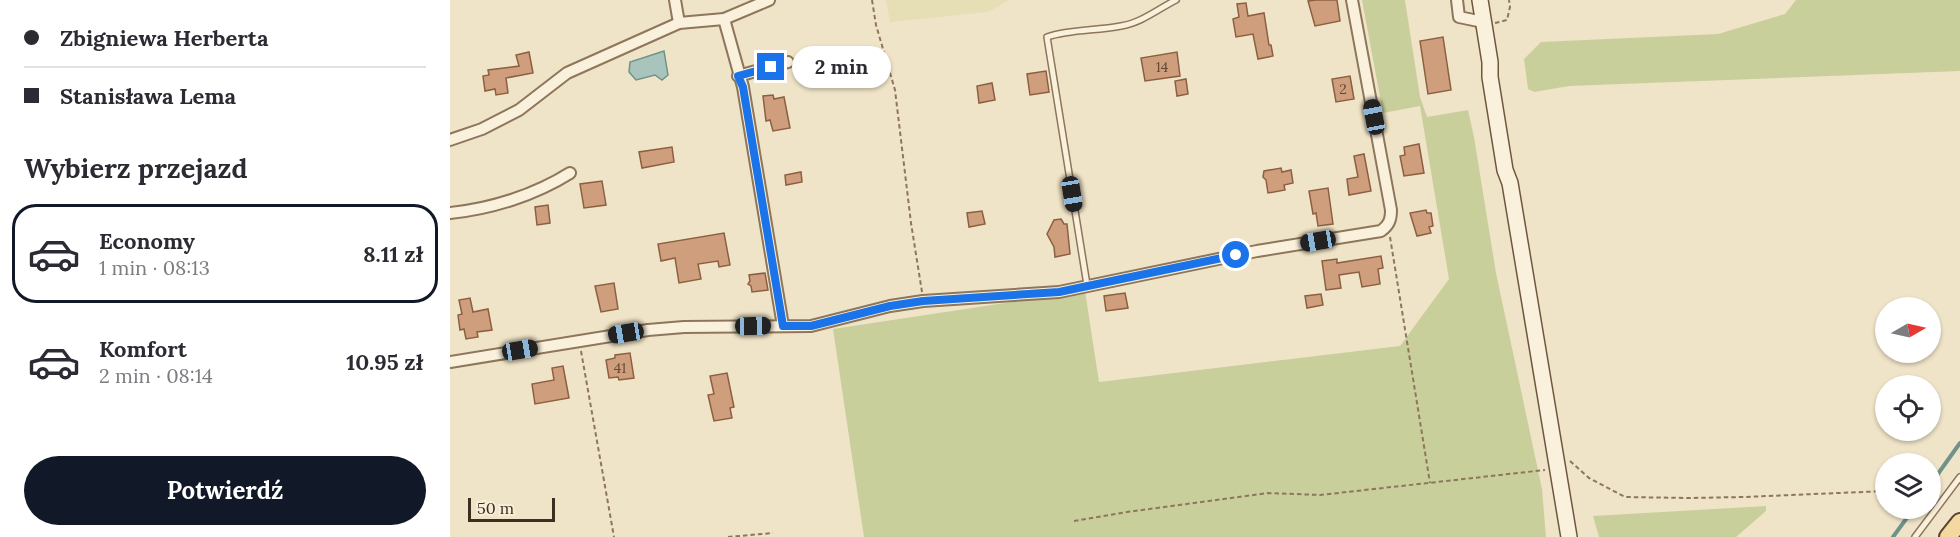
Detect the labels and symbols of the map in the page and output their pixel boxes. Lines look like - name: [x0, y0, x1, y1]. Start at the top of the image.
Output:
- callout: 2 min: [792, 46, 891, 88]
- route end: [757, 53, 784, 80]
- house number: 14: [1156, 58, 1169, 76]
- house number: 2: [1339, 80, 1347, 98]
- car: [1362, 98, 1386, 136]
- car: [1060, 175, 1084, 213]
- car: [1299, 229, 1337, 253]
- route start: [1222, 241, 1249, 268]
- north arrow: [1875, 297, 1941, 363]
- car: [735, 317, 771, 335]
- car: [607, 321, 645, 345]
- car: [501, 338, 539, 362]
- house number: 41: [614, 359, 626, 377]
- scale bar: [468, 495, 555, 522]

